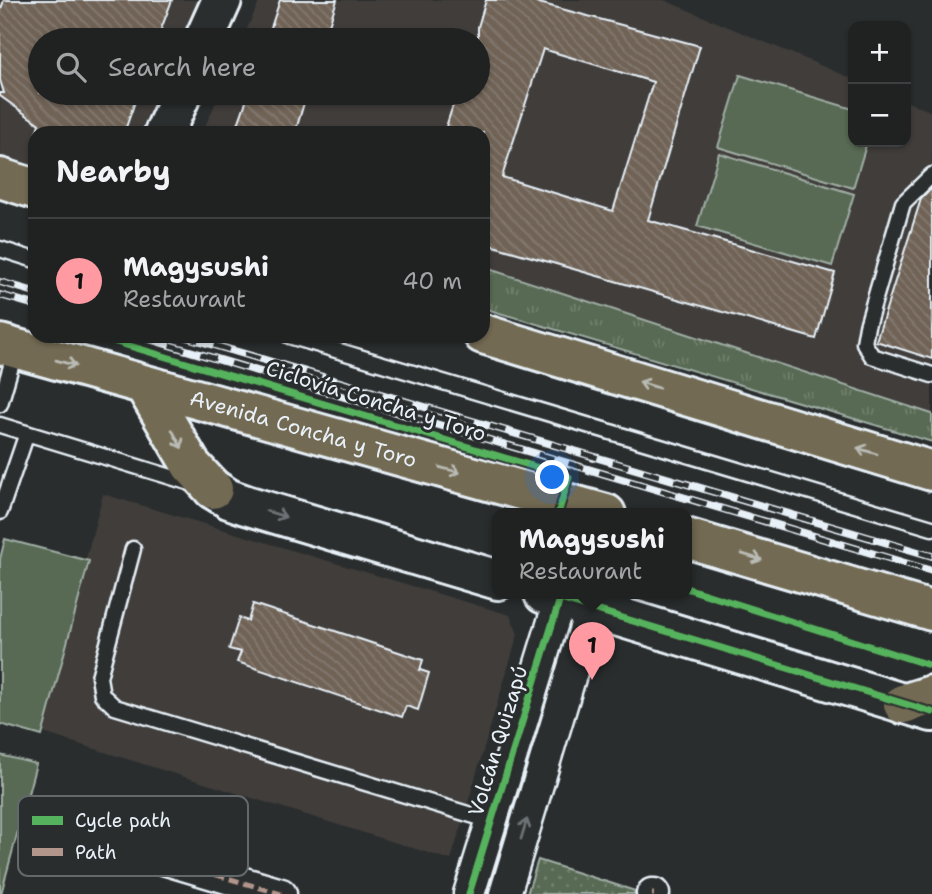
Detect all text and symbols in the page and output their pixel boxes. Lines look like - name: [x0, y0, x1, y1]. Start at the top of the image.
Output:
- map controls: [848, 21, 911, 147]
- button: +: [848, 21, 911, 84]
- search box: [28, 28, 490, 105]
- icon: search: [52, 48, 90, 86]
- text: Search here: [108, 49, 257, 84]
- button: −: [848, 84, 911, 147]
- text: Nearby: [56, 151, 171, 192]
- text: Magysushi: [123, 249, 269, 284]
- text: 1: [74, 266, 84, 296]
- text: 40 m: [402, 266, 462, 296]
- text: Restaurant: [123, 284, 246, 314]
- street label: Ciclovía Concha y Toro: [262, 354, 490, 448]
- one-way arrow: [54, 358, 76, 371]
- one-way arrow: [638, 377, 660, 390]
- street label: Avenida Concha y Toro: [187, 384, 420, 474]
- one-way arrow: [170, 428, 184, 449]
- one-way arrow: [856, 444, 878, 457]
- your location: [535, 460, 569, 494]
- one-way arrow: [439, 464, 461, 477]
- one-way arrow: [264, 508, 286, 521]
- popup: [492, 508, 692, 599]
- text: Magysushi: [519, 521, 665, 556]
- one-way arrow: [741, 552, 763, 565]
- text: Restaurant: [519, 556, 642, 586]
- pin: 1: [569, 622, 615, 680]
- street label: Volcán Quizapú: [462, 662, 534, 820]
- legend: [18, 796, 248, 876]
- text: Cycle path: [75, 808, 171, 833]
- one-way arrow: [519, 818, 532, 840]
- text: Path: [75, 840, 117, 865]

